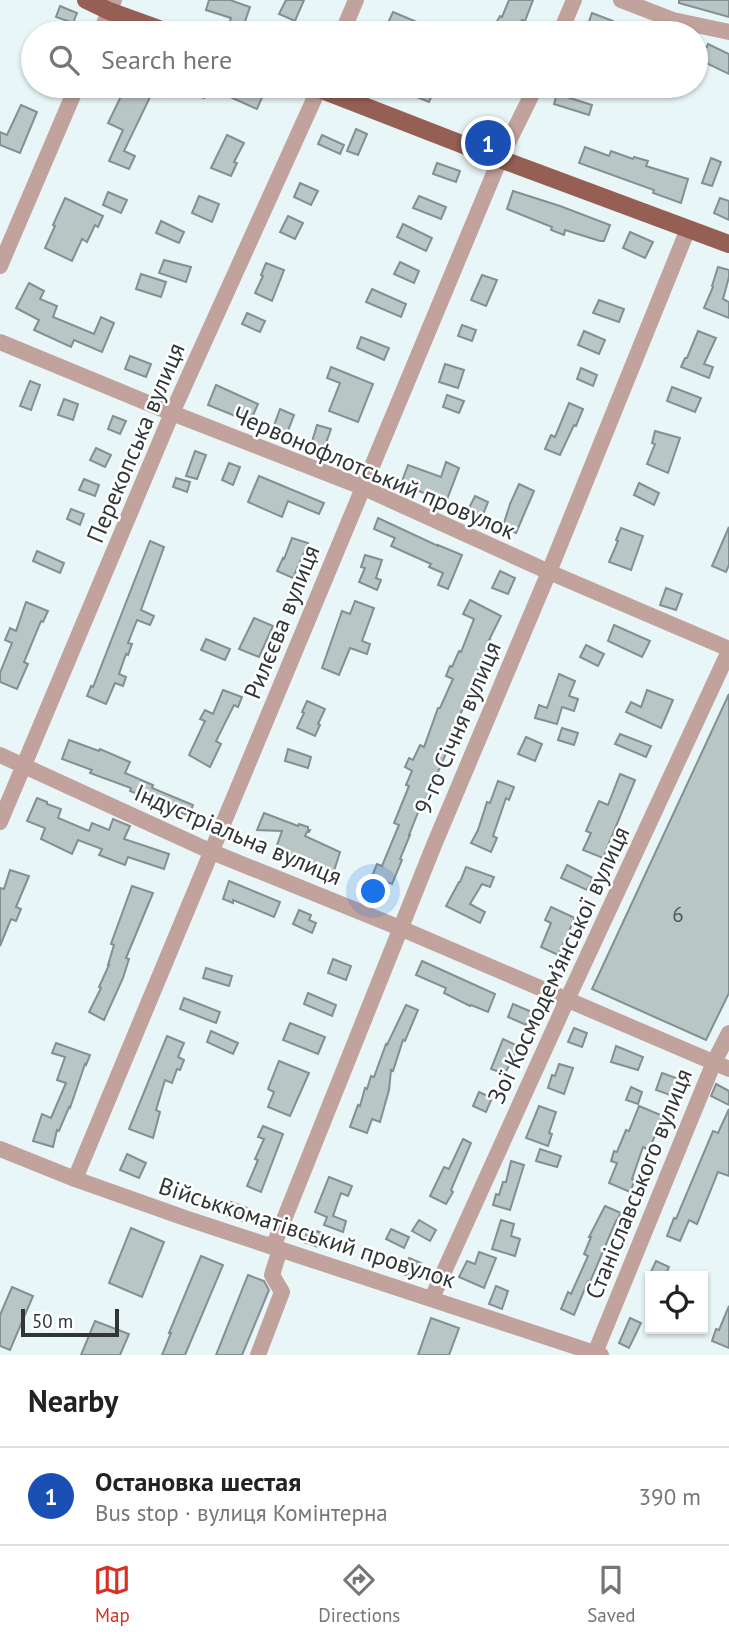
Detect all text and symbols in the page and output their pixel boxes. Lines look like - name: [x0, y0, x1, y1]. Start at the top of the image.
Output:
- search box: [21, 21, 708, 98]
- icon: search: [45, 41, 83, 79]
- text: Search here: [101, 43, 232, 76]
- pin: 1: [465, 117, 511, 169]
- street label: Перекопська вулиця: [79, 338, 192, 548]
- street label: Червонофлотський провулок: [228, 399, 521, 546]
- street label: Рилєєва вулиця: [237, 540, 326, 703]
- street label: 9-го Січня вулиця: [407, 637, 508, 819]
- street label: Індустріальна вулиця: [130, 777, 347, 892]
- street label: Зої Космодем’янської вулиця: [481, 821, 637, 1108]
- your location: [356, 874, 390, 908]
- house number: 6: [672, 901, 684, 928]
- street label: Станіславського вулиця: [578, 1064, 699, 1304]
- street label: Військкоматівський провулок: [155, 1170, 460, 1295]
- map controls: [645, 1271, 708, 1334]
- button: locate: [645, 1271, 708, 1334]
- scale bar: [21, 1306, 119, 1338]
- text: 50 m: [32, 1309, 73, 1333]
- text: Nearby: [28, 1381, 118, 1420]
- text: Остановка шестая: [95, 1465, 301, 1498]
- text: 1: [44, 1482, 58, 1511]
- text: 390 m: [639, 1482, 701, 1511]
- text: Bus stop · вулиця Комінтерна: [95, 1498, 388, 1527]
- tab: Map: [93, 1561, 131, 1627]
- tab: Directions: [318, 1561, 400, 1627]
- tab: Saved: [587, 1561, 636, 1627]

